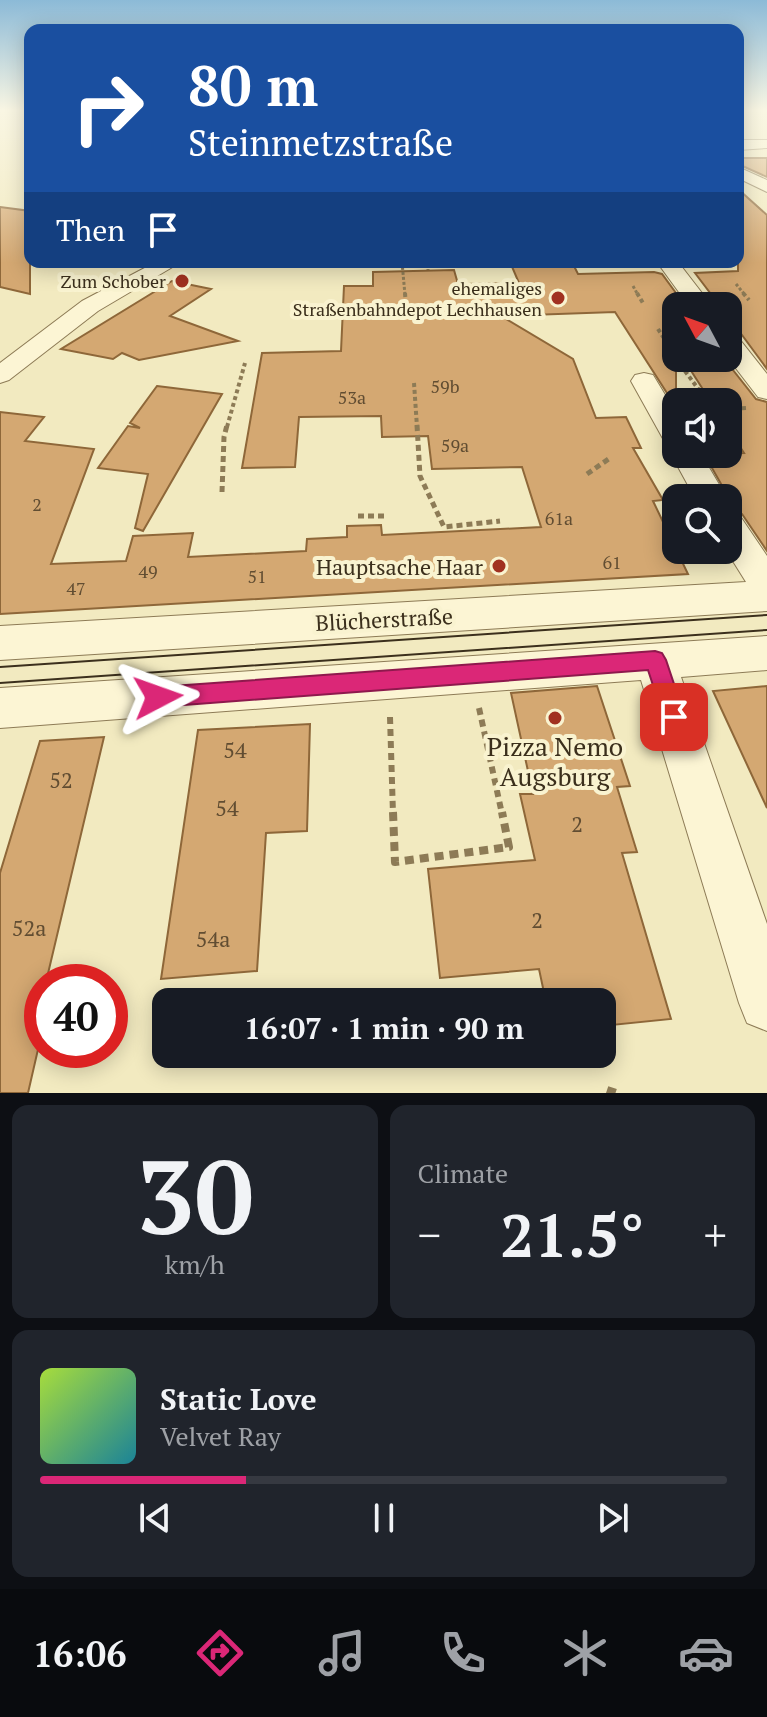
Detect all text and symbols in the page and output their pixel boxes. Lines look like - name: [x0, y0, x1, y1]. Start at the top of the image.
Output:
- text: 80 m: [188, 48, 318, 122]
- icon: right: [56, 56, 160, 160]
- text: Steinmetzstraße: [188, 119, 453, 166]
- icon: arrive: [141, 208, 185, 252]
- text: Then: [56, 210, 125, 250]
- place label: Zum Schober: [60, 269, 166, 293]
- marker: Zum Schober: [173, 272, 191, 290]
- place label: ehemaliges Straßenbahndepot Lechhausen: [293, 276, 542, 321]
- marker: ehemaliges Straßenbahndepot Lechhausen: [549, 289, 567, 307]
- north arrow: [662, 292, 742, 372]
- map controls: [662, 292, 742, 564]
- house number: 59b: [431, 374, 460, 398]
- house number: 53a: [338, 385, 366, 409]
- button: sound: [662, 388, 742, 468]
- house number: 59a: [441, 433, 469, 457]
- button: search: [662, 484, 742, 564]
- house number: 2: [32, 492, 42, 516]
- house number: 61a: [545, 506, 573, 530]
- house number: 61: [602, 550, 622, 574]
- place label: Hauptsache Haar: [316, 552, 484, 581]
- marker: Hauptsache Haar: [490, 557, 508, 575]
- house number: 49: [138, 559, 158, 583]
- house number: 51: [247, 564, 267, 588]
- house number: 47: [66, 576, 86, 600]
- street label: Blücherstraße: [314, 601, 454, 637]
- position arrow: [116, 655, 200, 739]
- pin: [640, 683, 708, 751]
- icon: arrive: [652, 695, 696, 739]
- marker: Pizza Nemo Augsburg: [546, 709, 564, 727]
- place label: Pizza Nemo Augsburg: [487, 729, 623, 793]
- house number: 54: [223, 735, 247, 764]
- house number: 52: [49, 765, 73, 794]
- house number: 54: [215, 793, 239, 822]
- house number: 2: [571, 809, 583, 838]
- house number: 2: [531, 905, 543, 934]
- house number: 52a: [12, 913, 46, 942]
- house number: 54a: [196, 924, 230, 953]
- speed limit sign: 40: [24, 964, 128, 1068]
- text: 16:07 · 1 min · 90 m: [244, 1008, 524, 1048]
- text: 30: [136, 1126, 254, 1264]
- text: Climate: [418, 1156, 508, 1190]
- text: 21.5°: [500, 1195, 644, 1274]
- text: −: [418, 1205, 441, 1264]
- text: +: [704, 1205, 727, 1264]
- text: km/h: [165, 1247, 225, 1281]
- text: Static Love: [160, 1379, 317, 1419]
- text: Velvet Ray: [160, 1419, 281, 1453]
- icon: previous: [133, 1496, 177, 1540]
- icon: pause: [362, 1496, 406, 1540]
- icon: next: [591, 1496, 635, 1540]
- icon: directions: [192, 1625, 248, 1681]
- icon: music: [314, 1625, 370, 1681]
- icon: phone: [435, 1625, 491, 1681]
- icon: climate: [557, 1625, 613, 1681]
- icon: car: [678, 1625, 734, 1681]
- text: 16:06: [33, 1630, 126, 1677]

